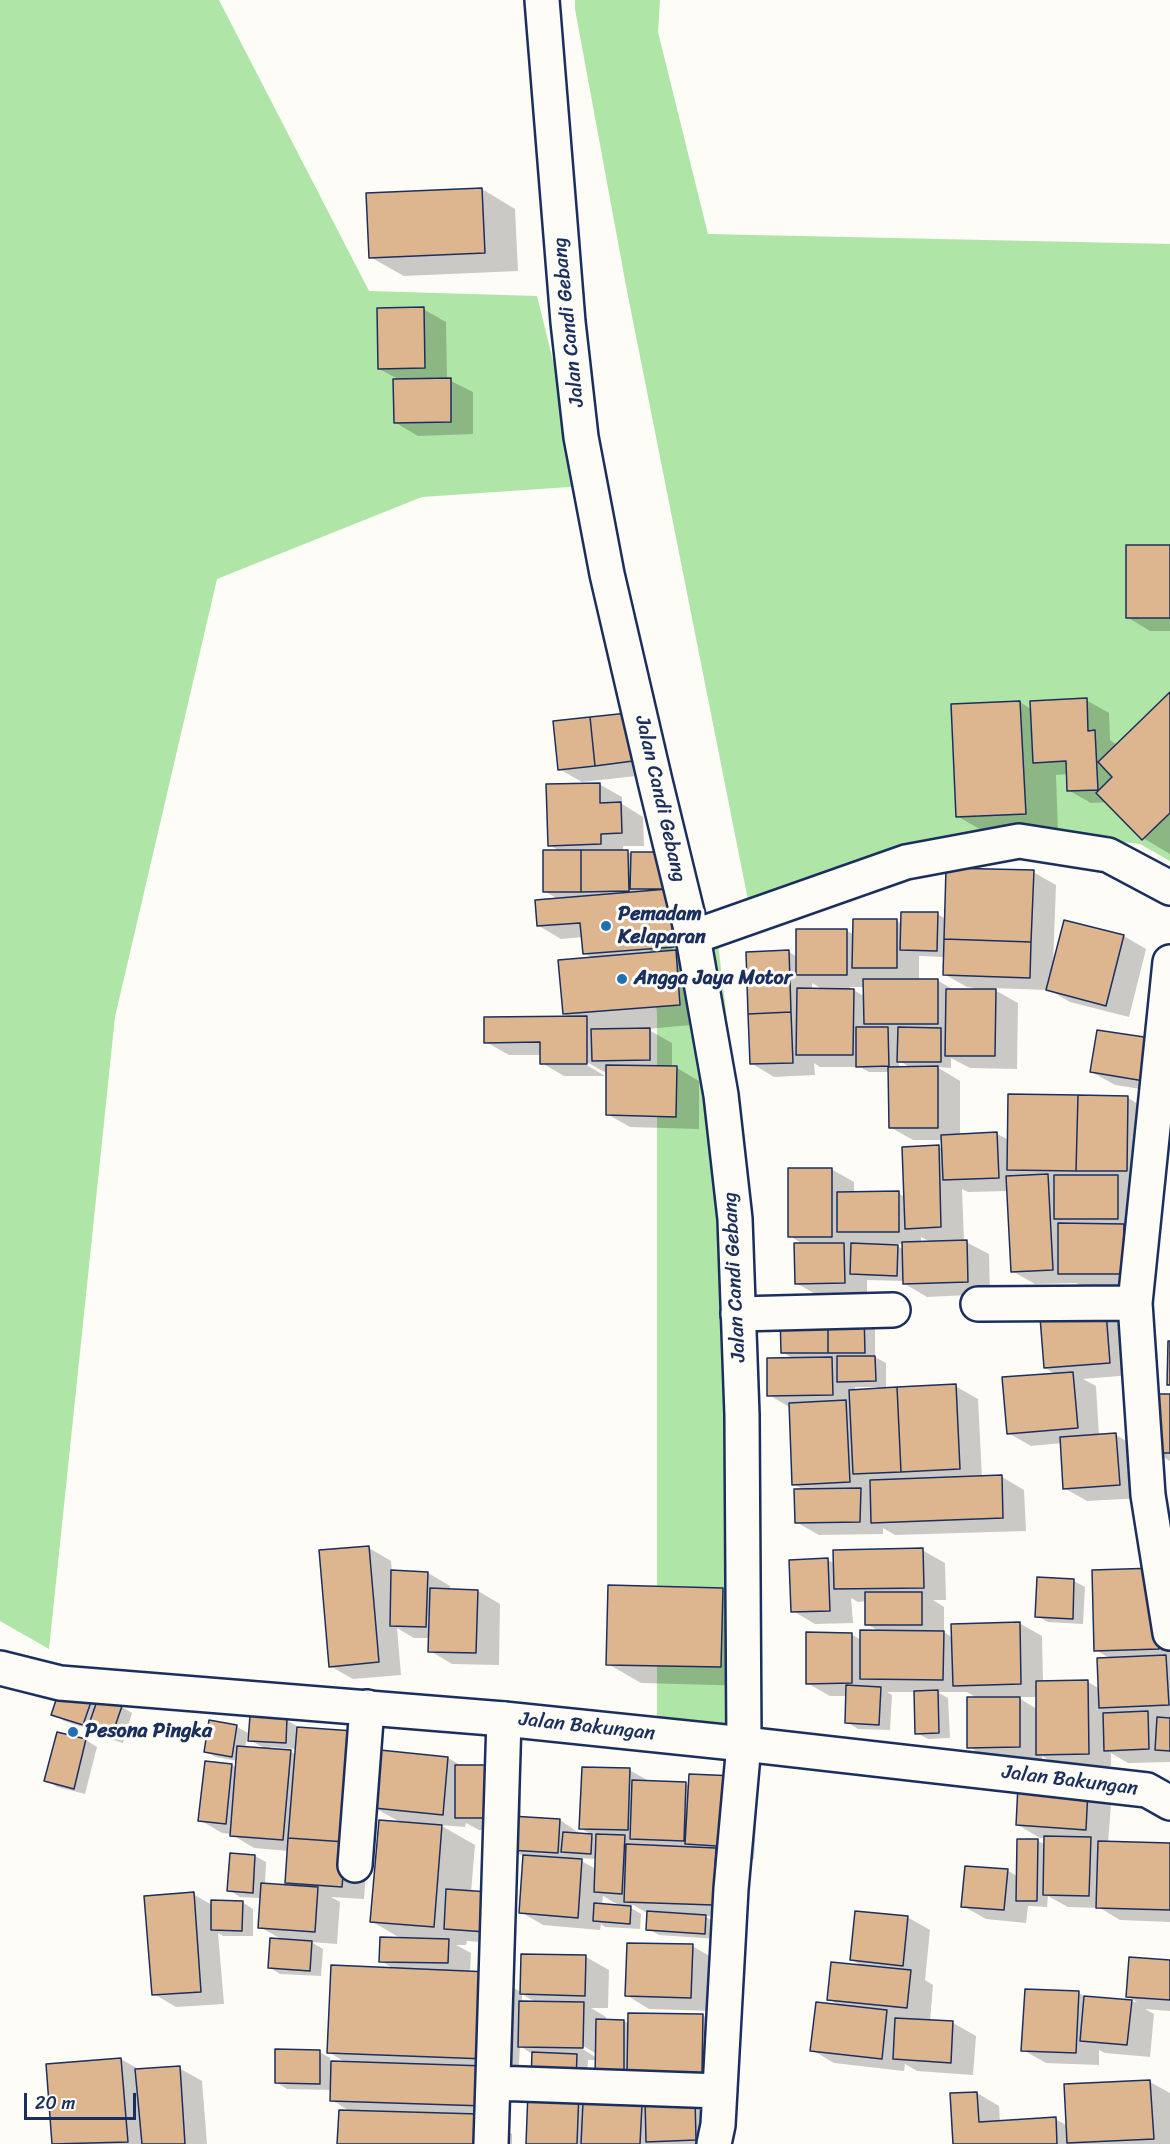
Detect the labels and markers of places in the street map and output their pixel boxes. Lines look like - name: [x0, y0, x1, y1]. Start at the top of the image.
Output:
- place label: Pemadam Kelaparan: [618, 903, 706, 950]
- marker: Pemadam Kelaparan: [599, 919, 613, 933]
- place label: Angga Jaya Motor: [634, 967, 792, 991]
- marker: Angga Jaya Motor: [615, 972, 629, 986]
- place label: Pesona Pingka: [85, 1720, 212, 1744]
- marker: Pesona Pingka: [66, 1725, 80, 1739]

